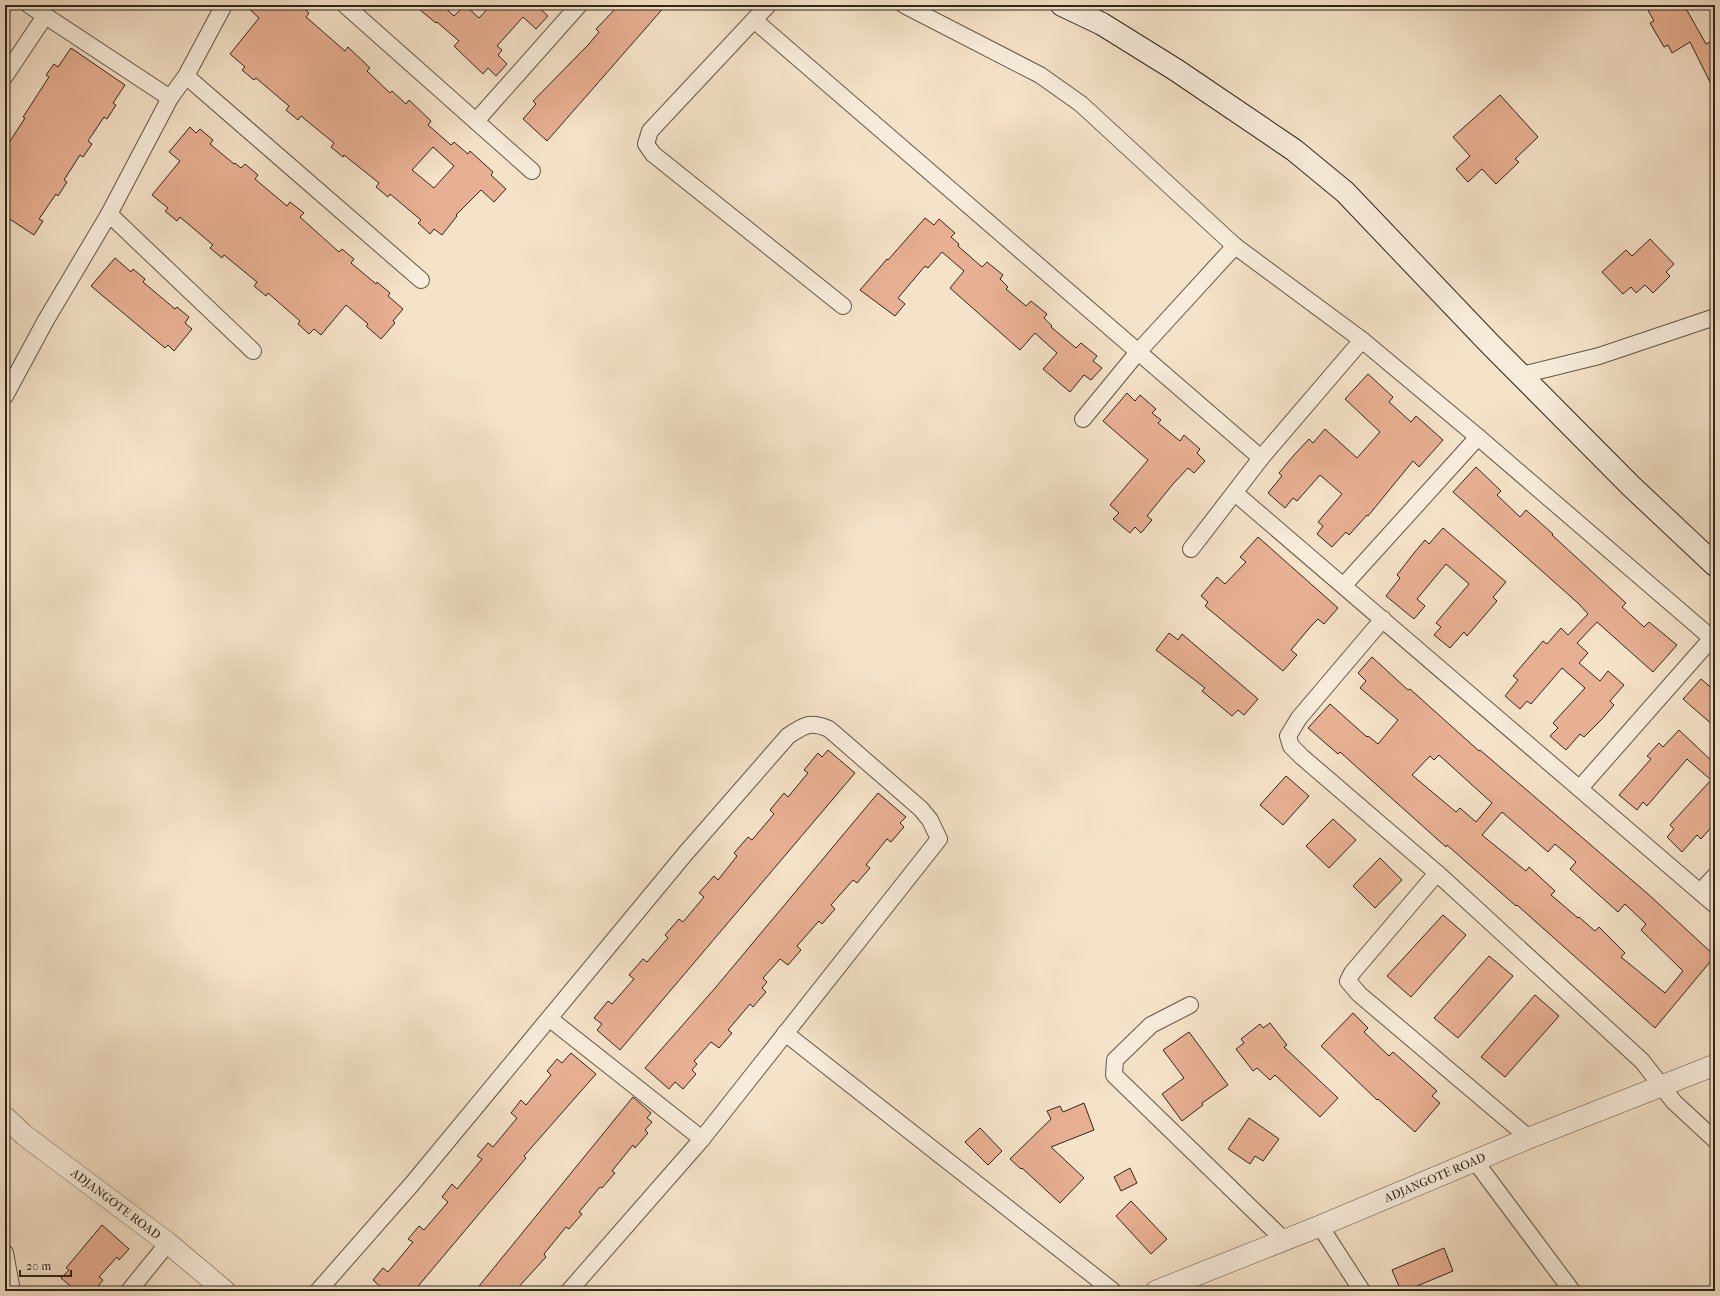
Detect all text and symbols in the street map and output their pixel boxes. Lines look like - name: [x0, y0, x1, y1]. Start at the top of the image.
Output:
- street label: ADJANGOTE ROAD: [1381, 1150, 1488, 1206]
- street label: ADJANGOTE ROAD: [67, 1165, 163, 1242]
- scale bar: [20, 1252, 71, 1278]
- text: 20 m: [26, 1259, 51, 1273]

